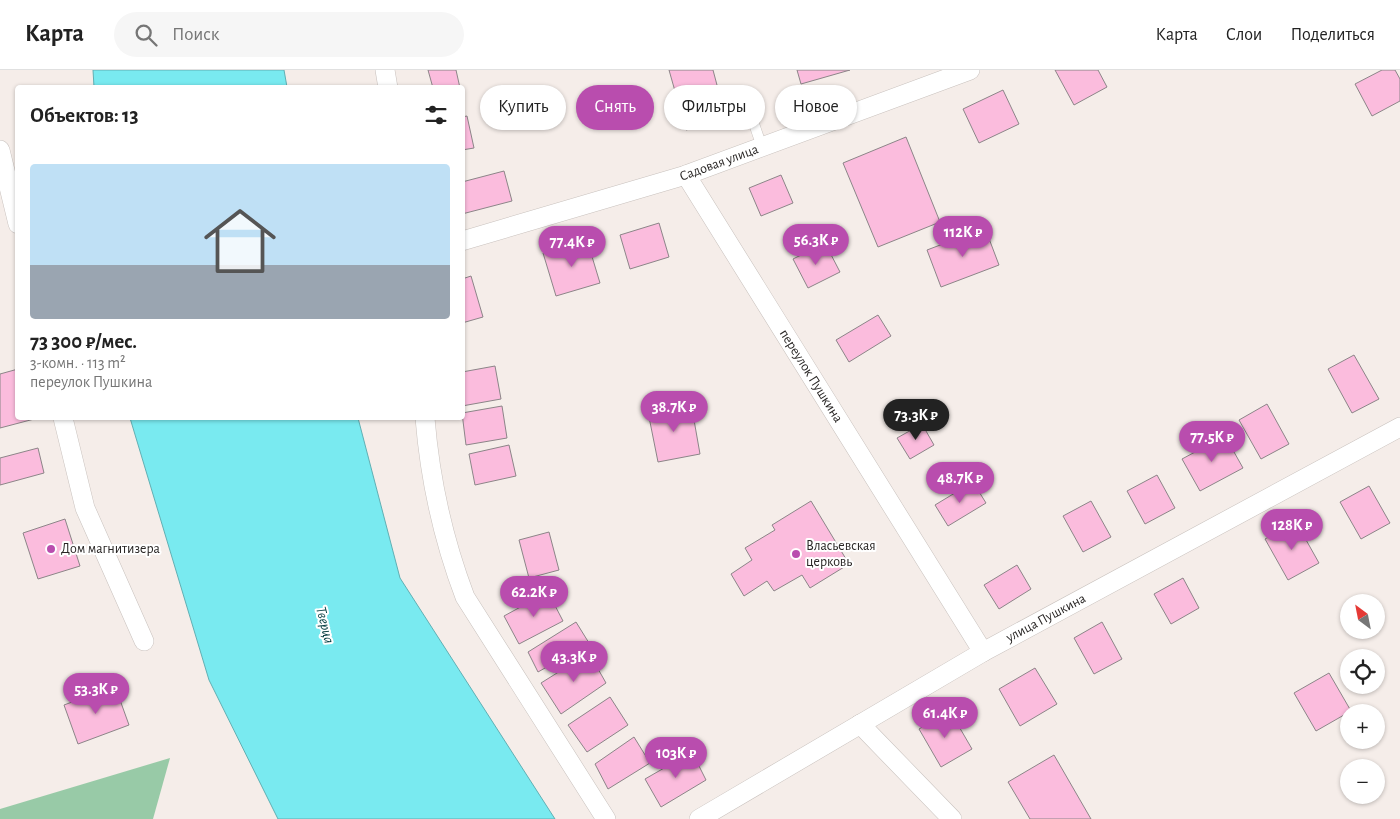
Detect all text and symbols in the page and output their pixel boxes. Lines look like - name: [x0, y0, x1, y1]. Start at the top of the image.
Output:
- search box: [114, 12, 464, 57]
- icon: search: [132, 21, 160, 49]
- text: Карта: [25, 22, 84, 46]
- text: Поиск: [172, 25, 219, 44]
- text: Карта: [1156, 26, 1198, 44]
- text: Слои: [1226, 26, 1262, 44]
- text: Поделиться: [1290, 26, 1375, 44]
- chip: Купить: [480, 85, 566, 130]
- chip: Снять: [576, 85, 654, 130]
- chip: Фильтры: [664, 85, 765, 130]
- chip: Новое: [775, 85, 857, 130]
- icon: filters: [422, 101, 450, 129]
- text: Объектов: 13: [30, 105, 139, 126]
- street label: Садовая улица: [678, 142, 761, 184]
- icon: home: [195, 196, 285, 286]
- pin: 112K ₽: [922, 216, 1004, 258]
- pin: 56.3K ₽: [770, 224, 862, 266]
- text: 112K ₽: [944, 224, 982, 240]
- pin: 77.4K ₽: [526, 226, 618, 268]
- text: 56.3K ₽: [794, 232, 838, 248]
- text: 77.4K ₽: [550, 234, 594, 250]
- street label: переулок Пушкина: [777, 327, 846, 426]
- text: 73 300 ₽/мес.: [30, 331, 137, 352]
- text: 3-комн. · 113 m²: [30, 355, 126, 371]
- text: переулок Пушкина: [30, 374, 152, 390]
- pin: 38.7K ₽: [628, 390, 720, 433]
- pin: 73.3K ₽: [870, 398, 962, 441]
- text: 38.7K ₽: [652, 399, 696, 415]
- text: 73.3K ₽: [894, 407, 938, 423]
- pin: 77.5K ₽: [1166, 420, 1258, 463]
- text: 77.5K ₽: [1190, 429, 1234, 445]
- pin: 48.7K ₽: [914, 462, 1006, 504]
- text: 48.7K ₽: [937, 470, 983, 486]
- pin: 128K ₽: [1251, 508, 1333, 551]
- text: 128K ₽: [1272, 517, 1312, 533]
- place label: Власьевская церковь: [806, 539, 876, 569]
- place label: Дом магнитизера: [61, 542, 161, 556]
- marker: Дом магнитизера: [45, 543, 57, 555]
- marker: Власьевская церковь: [790, 548, 802, 560]
- pin: 62.2K ₽: [488, 576, 580, 618]
- text: 62.2K ₽: [511, 584, 557, 600]
- street label: улица Пушкина: [1003, 591, 1089, 645]
- north arrow: [1340, 594, 1385, 639]
- map controls: [1340, 594, 1385, 804]
- water label: Тверца: [313, 605, 337, 645]
- pin: 43.3K ₽: [528, 640, 620, 683]
- text: 43.3K ₽: [552, 649, 596, 665]
- button: locate: [1340, 649, 1385, 694]
- pin: 53.3K ₽: [50, 672, 142, 715]
- text: 53.3K ₽: [74, 681, 118, 697]
- pin: 61.4K ₽: [899, 696, 991, 739]
- button: +: [1340, 704, 1385, 749]
- text: 61.4K ₽: [923, 705, 967, 721]
- pin: 103K ₽: [635, 736, 717, 779]
- text: 103K ₽: [656, 745, 696, 761]
- button: −: [1340, 759, 1385, 804]

